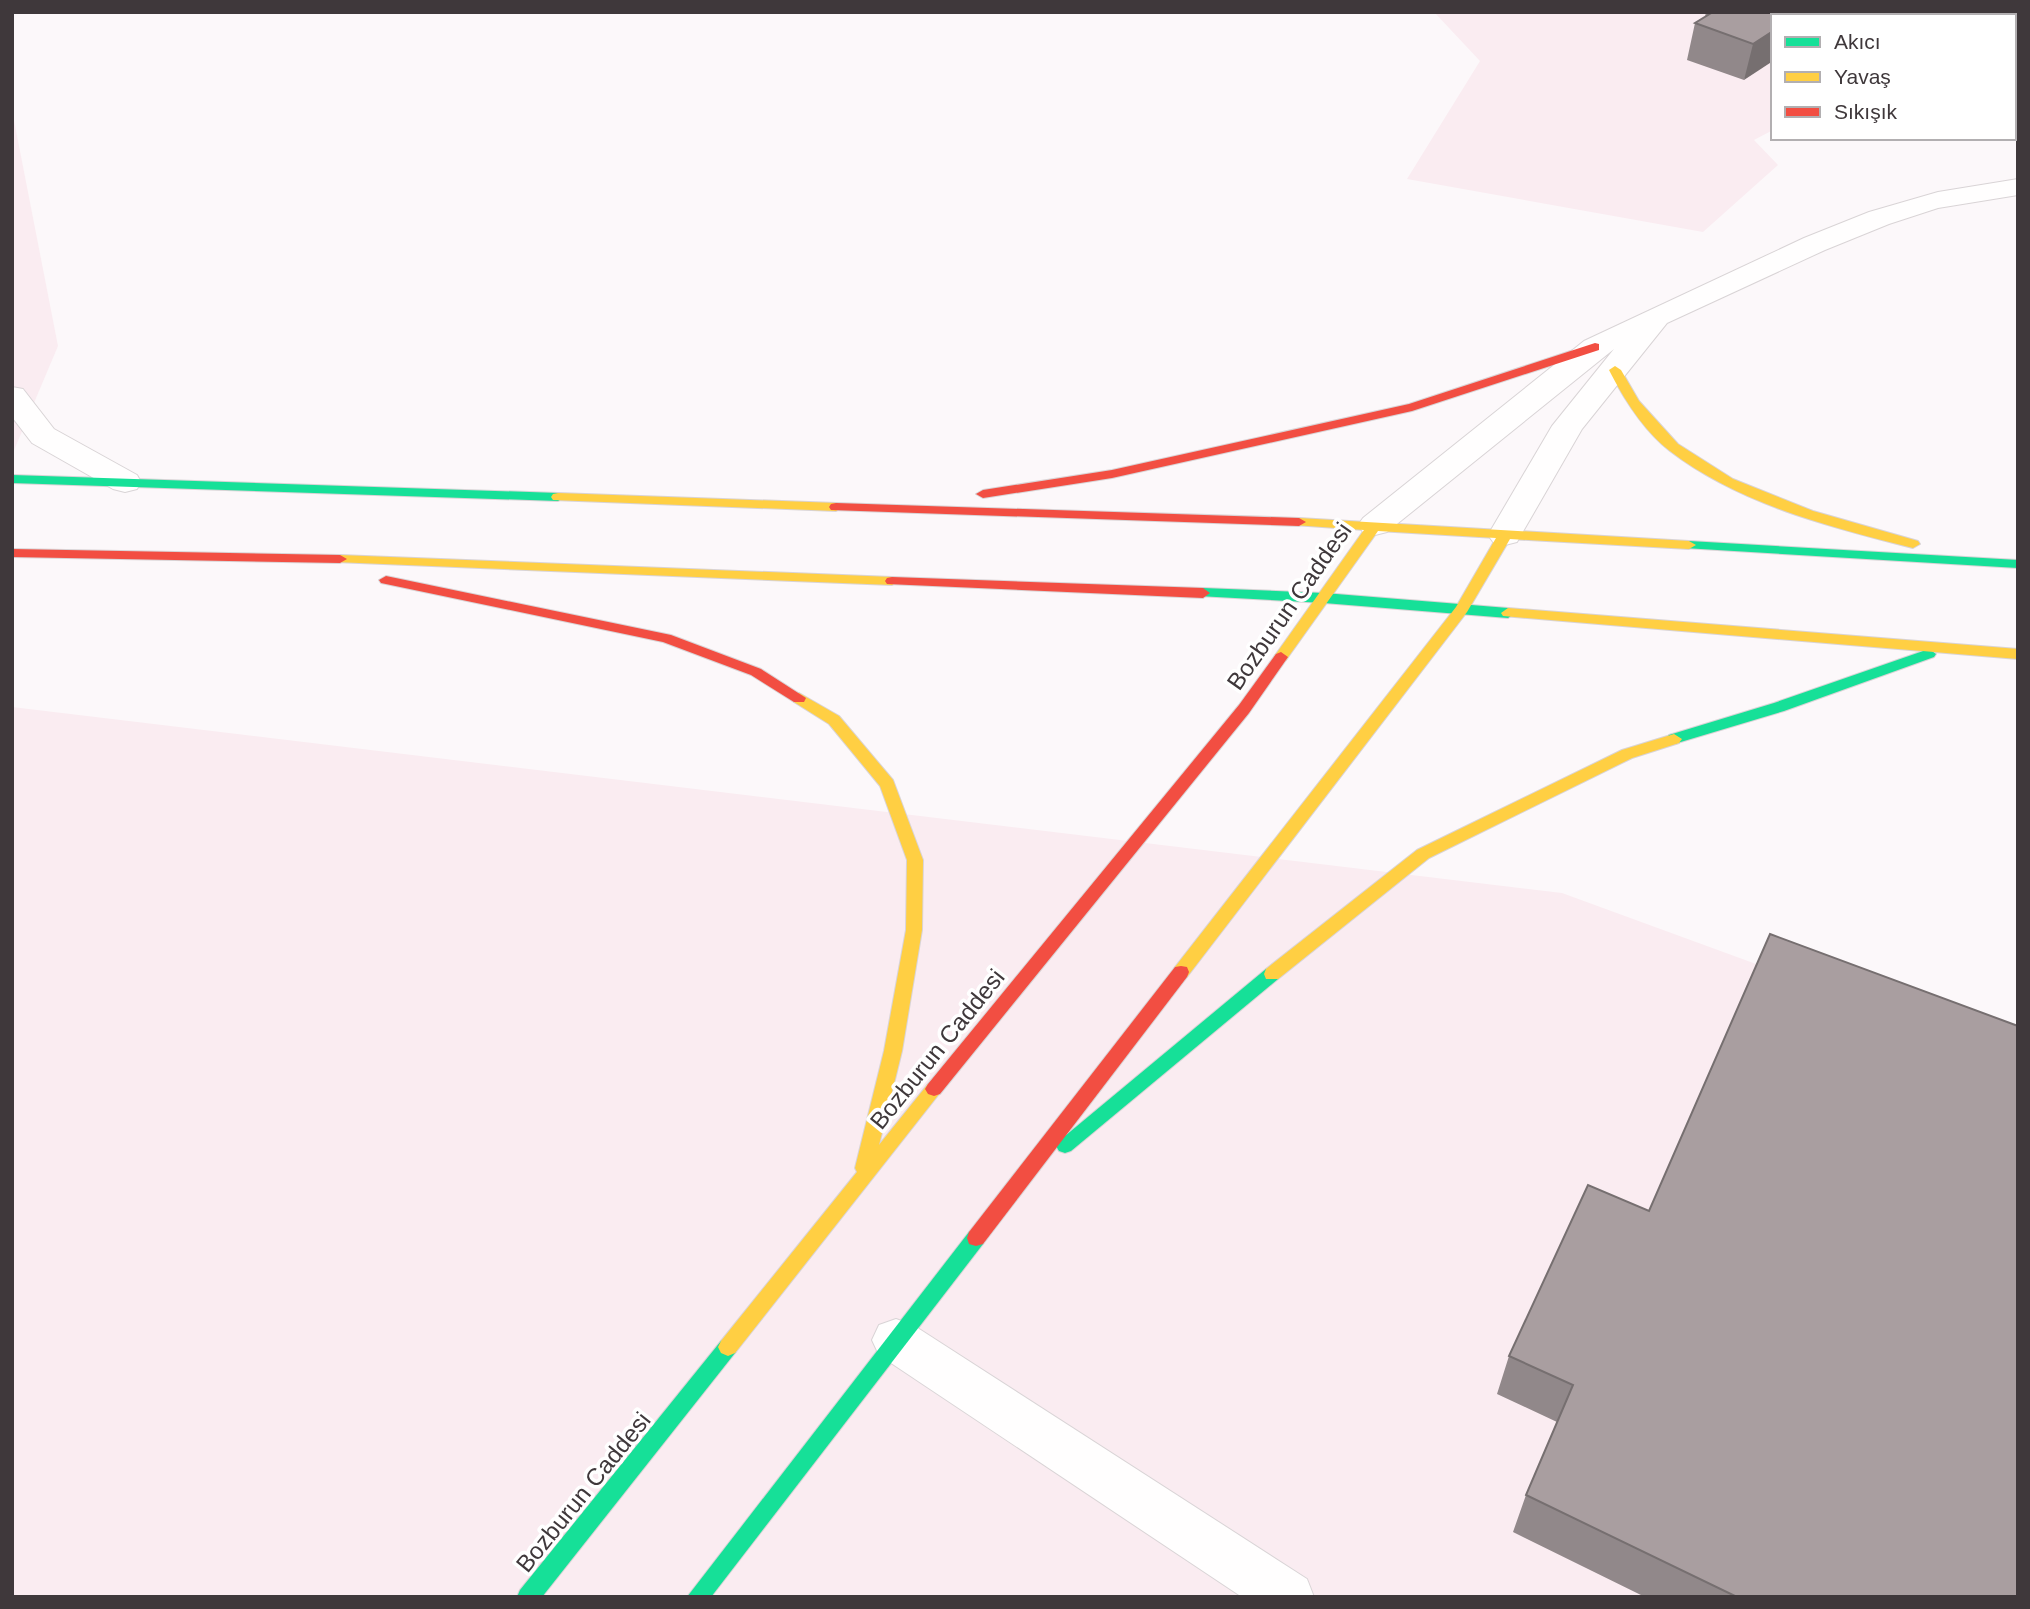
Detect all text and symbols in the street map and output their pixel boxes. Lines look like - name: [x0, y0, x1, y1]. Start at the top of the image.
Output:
- legend: [1771, 14, 2016, 140]
- text: Akıcı: [1834, 30, 1881, 53]
- text: Yavaş: [1834, 65, 1891, 88]
- text: Sıkışık: [1834, 100, 1898, 123]
- street label: Bozburun Caddesi: [1221, 517, 1357, 695]
- street label: Bozburun Caddesi: [864, 964, 1010, 1134]
- street label: Bozburun Caddesi: [510, 1407, 656, 1577]

